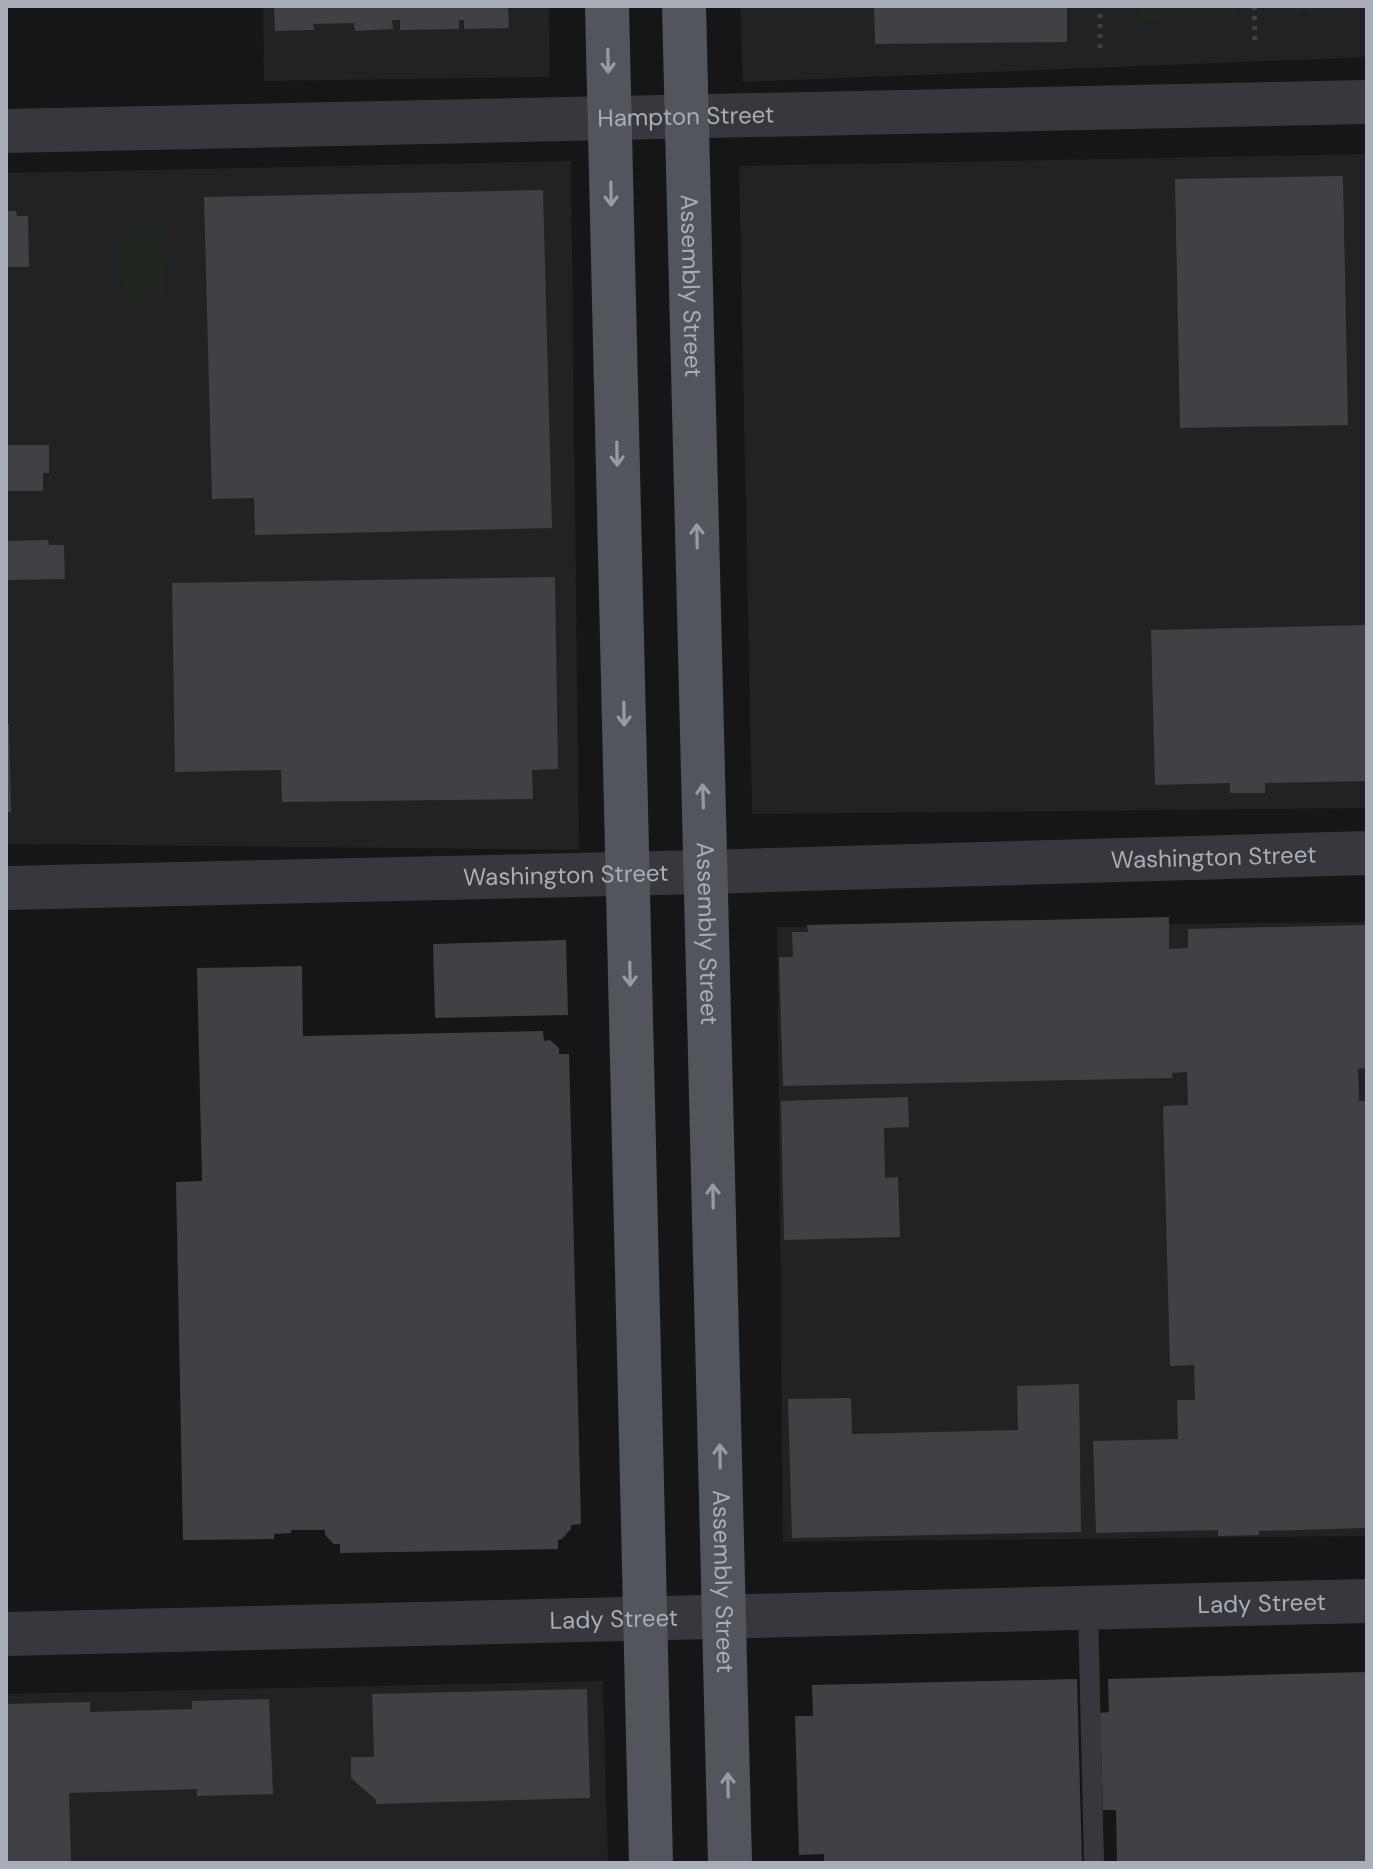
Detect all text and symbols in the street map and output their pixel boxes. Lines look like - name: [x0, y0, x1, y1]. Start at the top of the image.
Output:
- one-way arrow: [601, 47, 616, 74]
- street label: Hampton Street: [597, 99, 775, 133]
- one-way arrow: [604, 180, 619, 207]
- street label: Assembly Street: [674, 194, 709, 378]
- one-way arrow: [610, 440, 625, 467]
- one-way arrow: [689, 523, 705, 550]
- one-way arrow: [616, 700, 631, 727]
- one-way arrow: [696, 783, 711, 810]
- street label: Washington Street: [1110, 838, 1317, 875]
- street label: Assembly Street: [690, 842, 725, 1026]
- street label: Washington Street: [463, 857, 669, 893]
- one-way arrow: [622, 960, 638, 987]
- one-way arrow: [706, 1183, 721, 1210]
- one-way arrow: [712, 1443, 727, 1470]
- street label: Assembly Street: [706, 1489, 741, 1674]
- street label: Lady Street: [1197, 1586, 1326, 1620]
- street label: Lady Street: [549, 1602, 678, 1636]
- one-way arrow: [720, 1772, 736, 1799]

